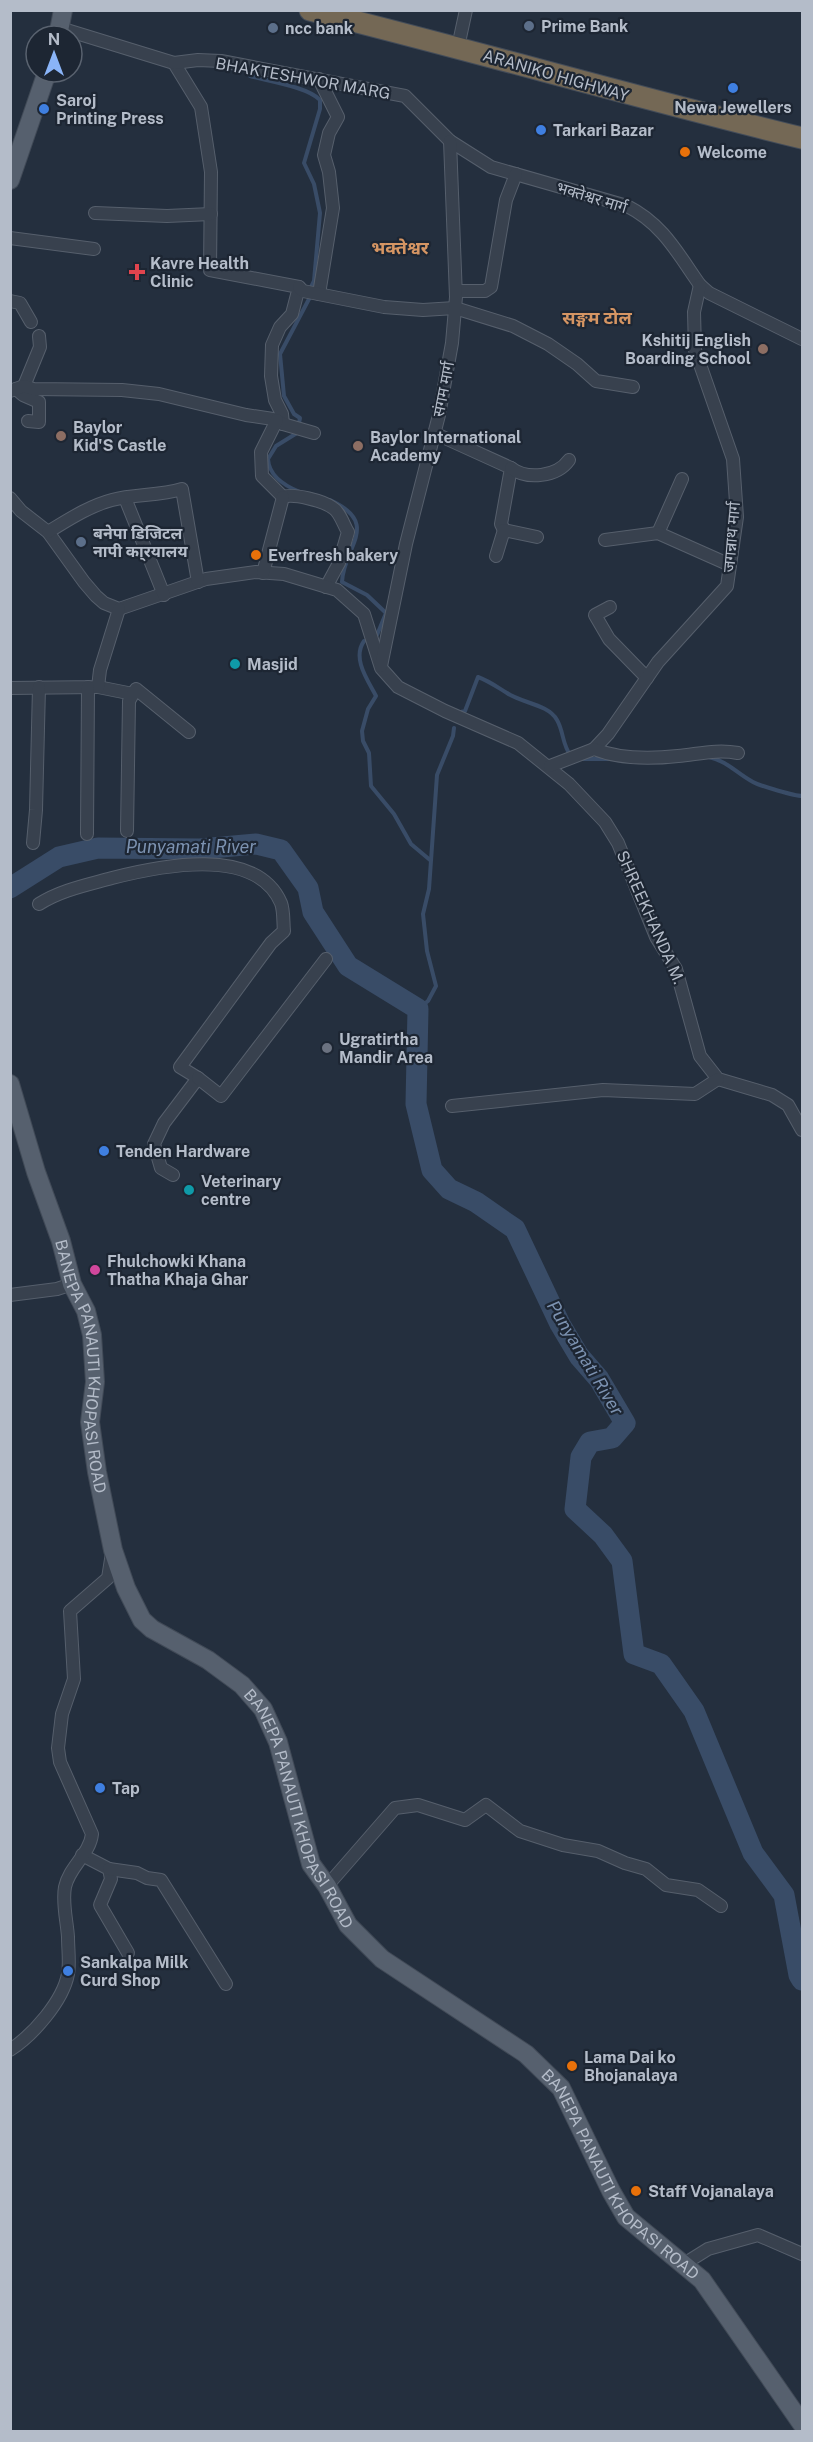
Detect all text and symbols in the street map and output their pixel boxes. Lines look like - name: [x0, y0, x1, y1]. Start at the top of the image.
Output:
- place label: Prime Bank: [541, 17, 628, 36]
- place label: ncc bank: [285, 19, 353, 38]
- marker: Prime Bank: [522, 19, 536, 33]
- marker: ncc bank: [266, 21, 280, 35]
- north arrow: [24, 24, 84, 84]
- text: N: [48, 30, 60, 49]
- street label: ARANIKO HIGHWAY: [481, 46, 631, 105]
- street label: BHAKTESHWOR MARG: [214, 54, 392, 103]
- marker: Newa Jewellers: [726, 81, 740, 95]
- place label: Saroj Printing Press: [56, 91, 164, 128]
- place label: Newa Jewellers: [674, 98, 792, 117]
- marker: Saroj Printing Press: [37, 102, 51, 116]
- place label: Tarkari Bazar: [553, 121, 654, 140]
- marker: Tarkari Bazar: [534, 123, 548, 137]
- place label: Welcome: [697, 143, 767, 162]
- marker: Welcome: [678, 145, 692, 159]
- street label: भक्तेश्वर मार्ग: [554, 178, 631, 218]
- district label: भक्तेश्वर: [371, 237, 430, 258]
- place label: Kavre Health Clinic: [150, 254, 249, 291]
- marker: Kavre Health Clinic: [128, 263, 146, 281]
- district label: सङ्गम टोल: [562, 307, 632, 328]
- place label: Kshitij English Boarding School: [625, 331, 751, 368]
- marker: Kshitij English Boarding School: [756, 342, 770, 356]
- street label: संगम मार्ग: [429, 359, 458, 418]
- place label: Baylor Kid'S Castle: [73, 418, 167, 455]
- place label: Baylor International Academy: [370, 428, 521, 465]
- marker: Baylor Kid'S Castle: [54, 429, 68, 443]
- marker: Baylor International Academy: [351, 439, 365, 453]
- street label: जगन्नाथ मार्ग: [719, 500, 744, 573]
- place label: बनेपा डिजिटल नापी का्रयालय: [93, 524, 188, 562]
- marker: बनेपा डिजिटल नापी का्रयालय: [74, 535, 88, 549]
- place label: Everfresh bakery: [268, 546, 398, 565]
- marker: Everfresh bakery: [249, 548, 263, 562]
- place label: Masjid: [247, 655, 298, 674]
- marker: Masjid: [228, 657, 242, 671]
- water label: Punyamati River: [126, 836, 256, 857]
- street label: SHREEKHANDA M.: [613, 848, 689, 987]
- place label: Ugratirtha Mandir Area: [339, 1030, 433, 1067]
- marker: Ugratirtha Mandir Area: [320, 1041, 334, 1055]
- place label: Tenden Hardware: [116, 1142, 250, 1161]
- marker: Tenden Hardware: [97, 1144, 111, 1158]
- place label: Veterinary centre: [201, 1172, 281, 1209]
- marker: Veterinary centre: [182, 1183, 196, 1197]
- street label: BANEPA PANAUTI KHOPASI ROAD: [51, 1238, 110, 1495]
- place label: Fhulchowki Khana Thatha Khaja Ghar: [107, 1252, 249, 1289]
- marker: Fhulchowki Khana Thatha Khaja Ghar: [88, 1263, 102, 1277]
- water label: Punyamati River: [543, 1296, 628, 1419]
- street label: BANEPA PANAUTI KHOPASI ROAD: [240, 1685, 357, 1932]
- place label: Tap: [112, 1779, 140, 1798]
- marker: Tap: [93, 1781, 107, 1795]
- place label: Sankalpa Milk Curd Shop: [80, 1953, 189, 1990]
- marker: Sankalpa Milk Curd Shop: [61, 1964, 75, 1978]
- place label: Lama Dai ko Bhojanalaya: [584, 2048, 678, 2085]
- marker: Lama Dai ko Bhojanalaya: [565, 2059, 579, 2073]
- street label: BANEPA PANAUTI KHOPASI ROAD: [537, 2065, 703, 2284]
- place label: Staff Vojanalaya: [648, 2182, 774, 2201]
- marker: Staff Vojanalaya: [629, 2184, 643, 2198]

